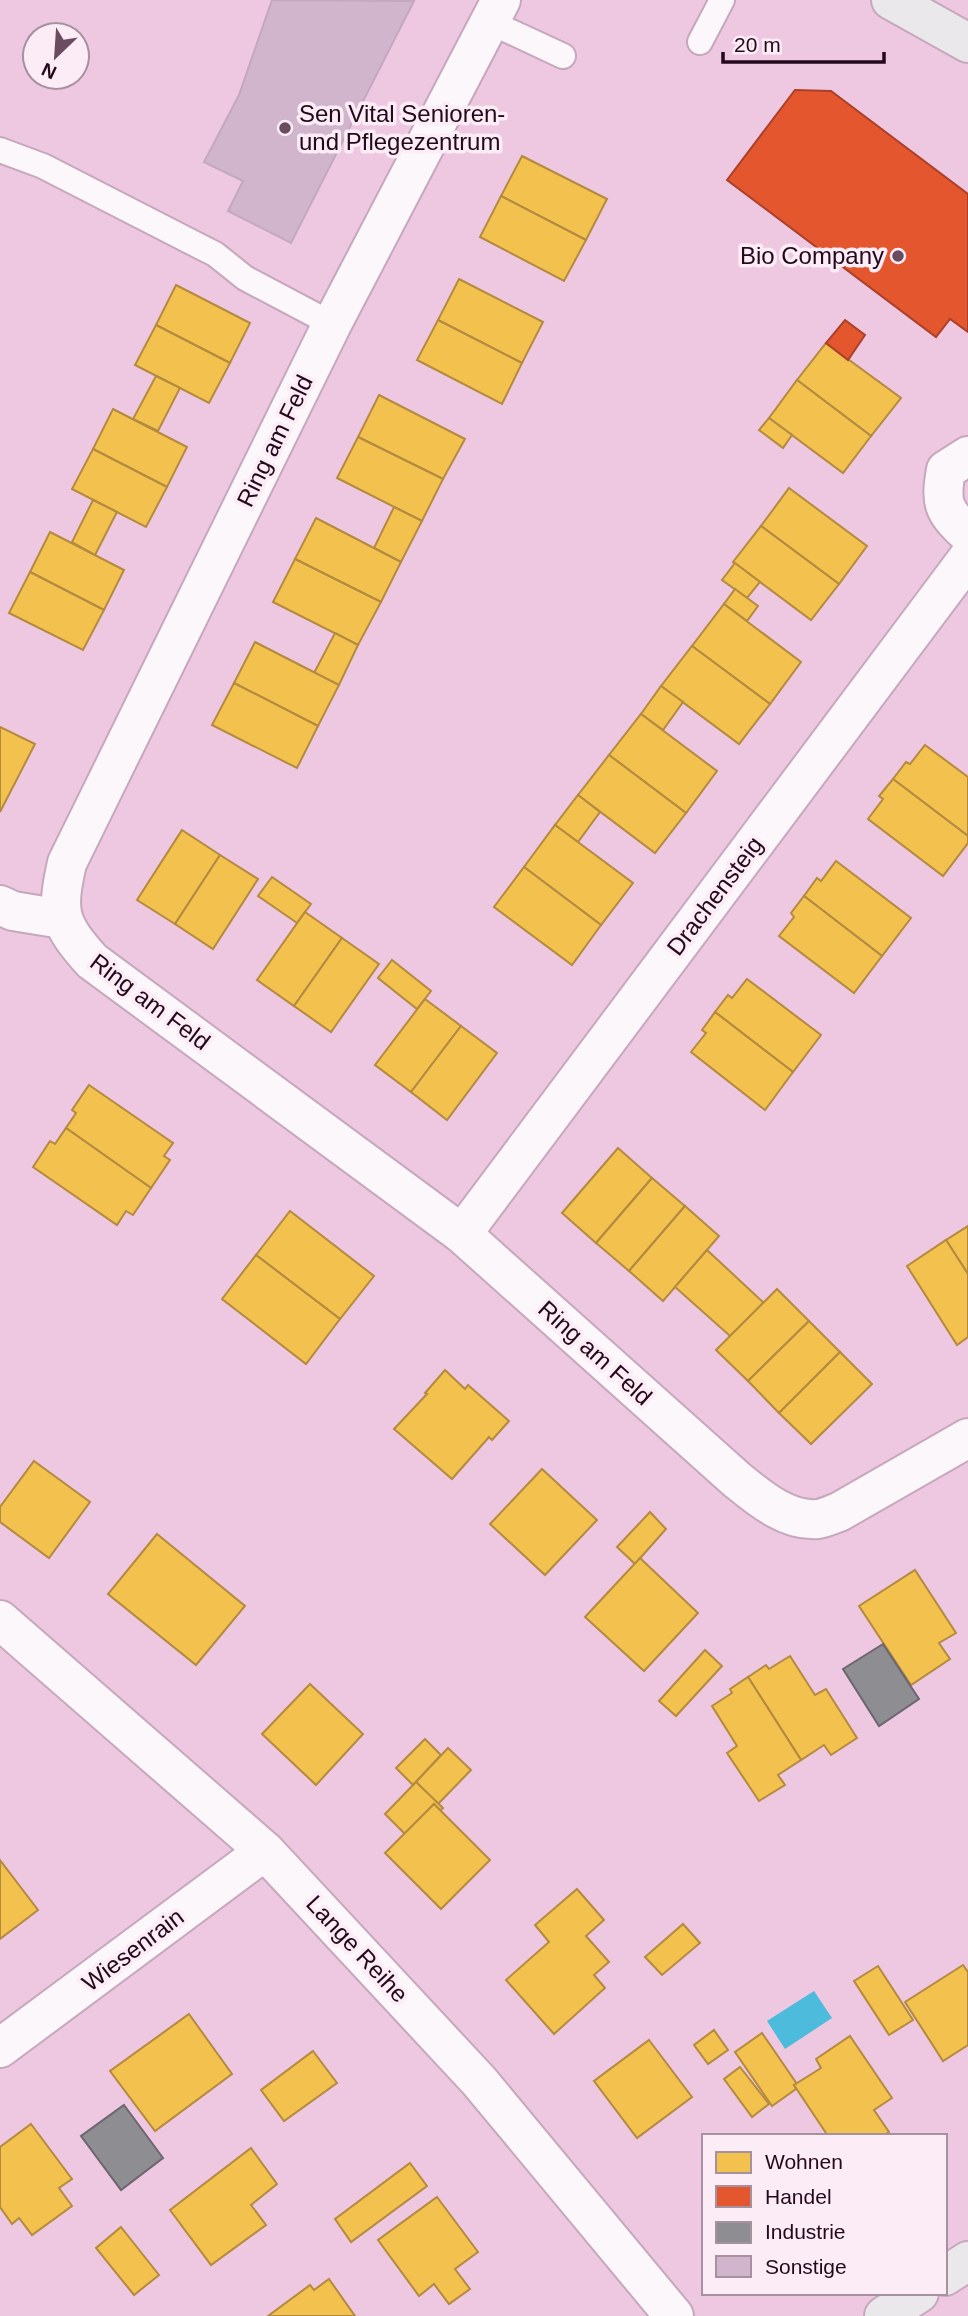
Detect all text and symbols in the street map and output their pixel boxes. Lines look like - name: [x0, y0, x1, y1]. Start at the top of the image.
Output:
- north arrow: [21, 21, 91, 91]
- scale bar: [723, 21, 884, 65]
- text: 20 m: [734, 33, 781, 56]
- text: N: [38, 59, 60, 83]
- place label: Sen Vital Senioren- und Pflegezentrum: [299, 100, 505, 155]
- marker: Sen Vital Senioren- und Pflegezentrum: [277, 120, 293, 136]
- place label: Bio Company: [740, 242, 884, 269]
- marker: Bio Company: [890, 248, 906, 264]
- street label: Ring am Feld: [231, 371, 318, 511]
- street label: Drachensteig: [661, 831, 768, 960]
- street label: Ring am Feld: [85, 948, 215, 1055]
- street label: Ring am Feld: [533, 1295, 657, 1410]
- street label: Lange Reihe: [301, 1890, 414, 2008]
- street label: Wiesenrain: [77, 1903, 189, 1997]
- legend: [702, 2134, 947, 2295]
- text: Wohnen: [765, 2150, 843, 2173]
- text: Handel: [765, 2185, 832, 2208]
- text: Industrie: [765, 2220, 846, 2243]
- text: Sonstige: [765, 2255, 847, 2278]

